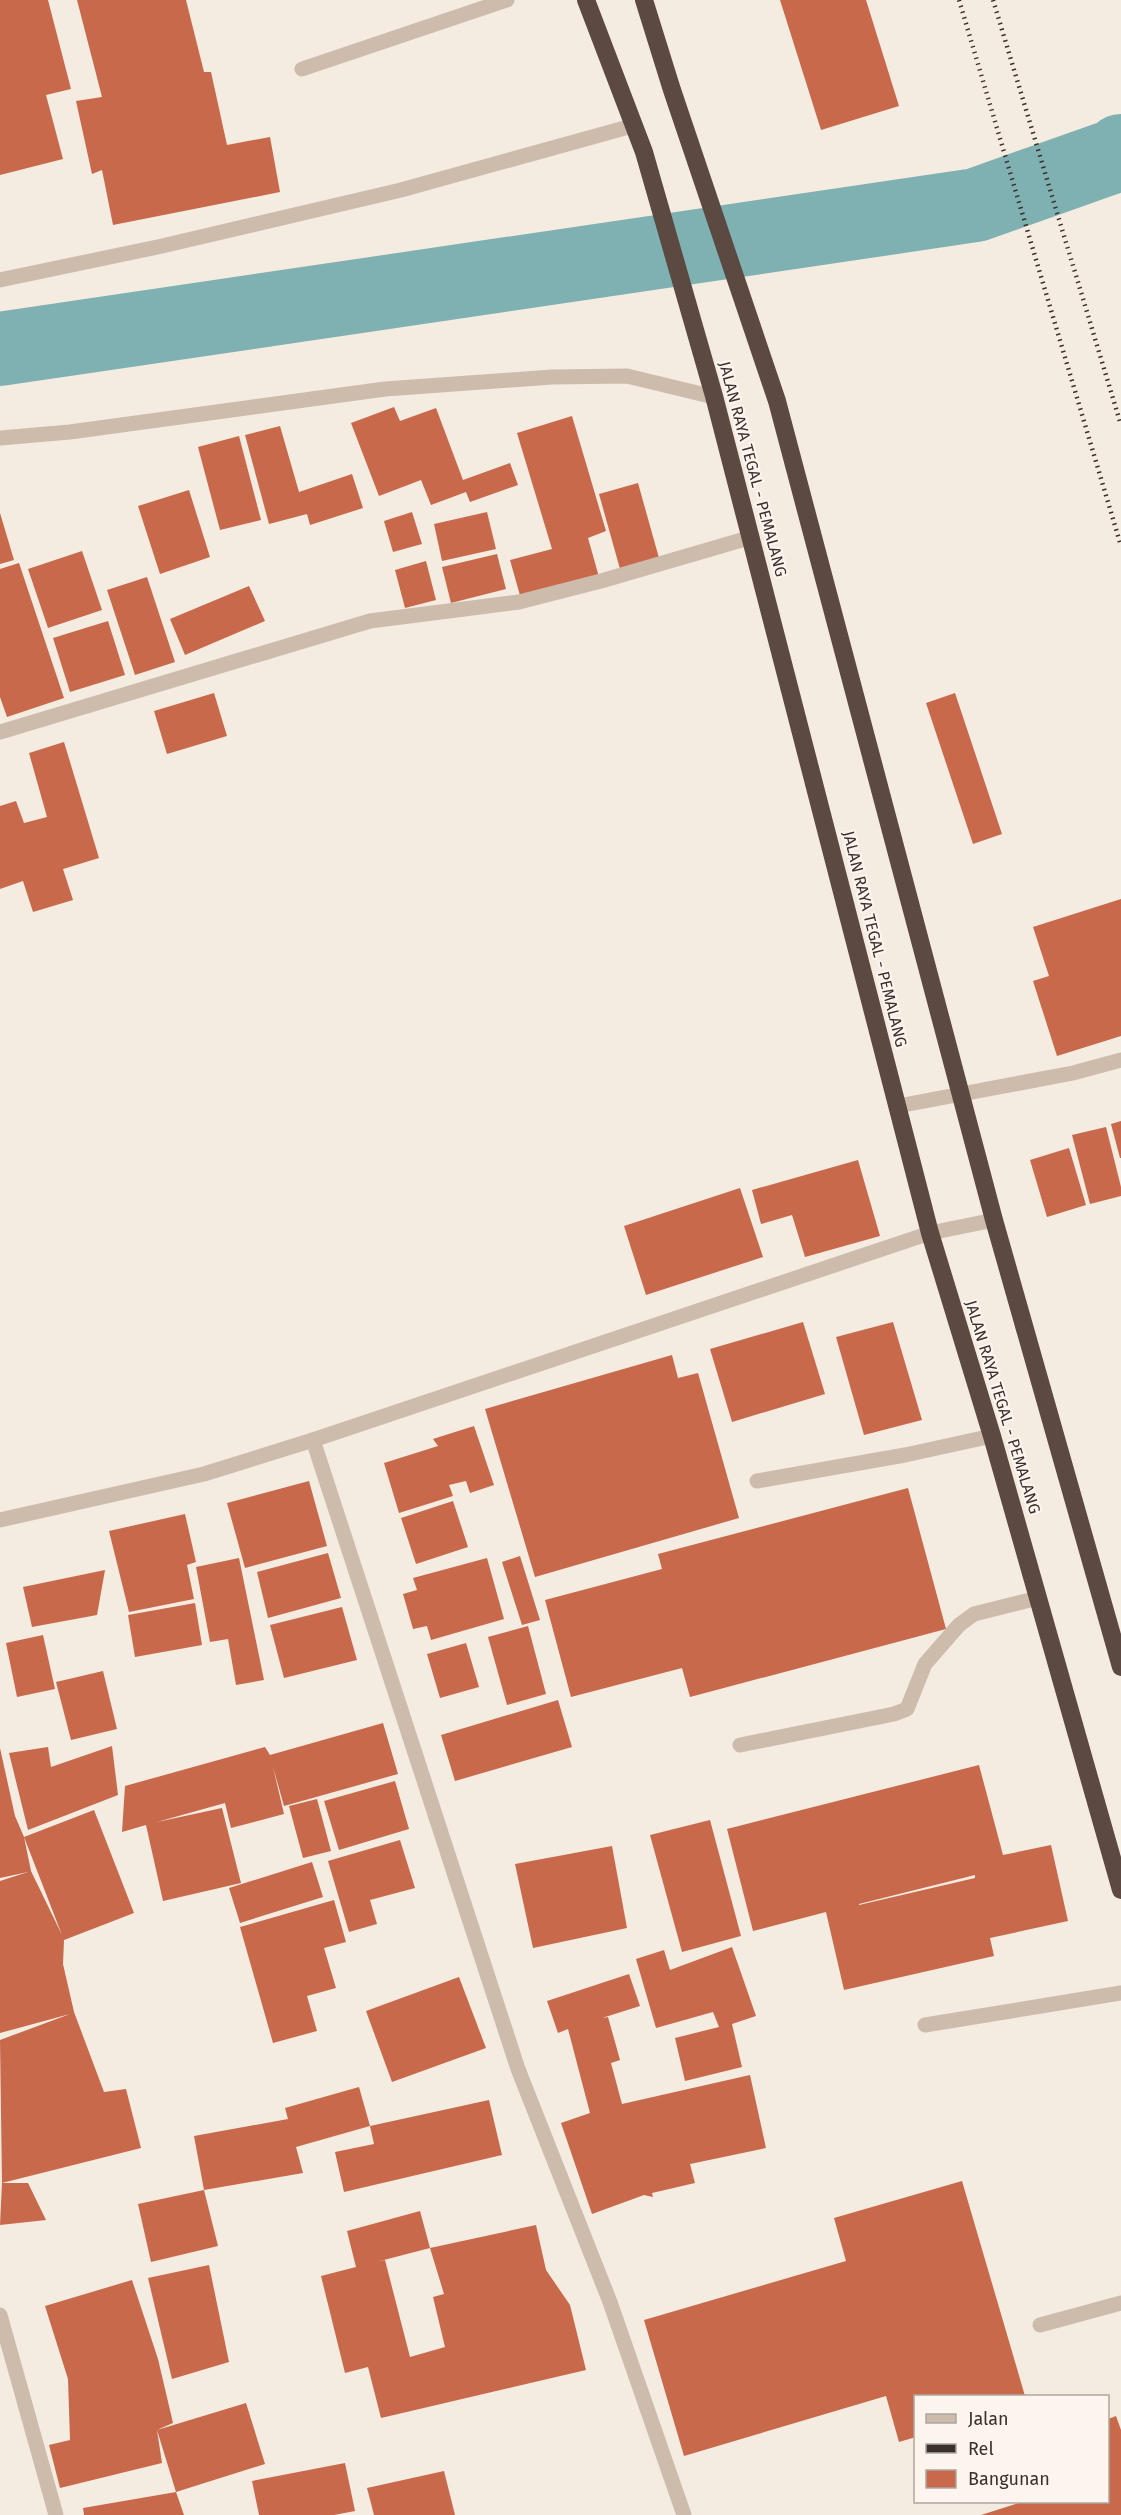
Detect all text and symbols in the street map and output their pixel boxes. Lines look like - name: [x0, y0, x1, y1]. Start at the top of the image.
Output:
- street label: JALAN RAYA TEGAL - PEMALANG: [715, 359, 791, 579]
- street label: JALAN RAYA TEGAL - PEMALANG: [839, 829, 911, 1049]
- street label: JALAN RAYA TEGAL - PEMALANG: [961, 1298, 1045, 1516]
- legend: [914, 2395, 1109, 2503]
- text: Jalan: [968, 2408, 1009, 2430]
- text: Rel: [968, 2438, 994, 2460]
- text: Bangunan: [968, 2468, 1050, 2490]

